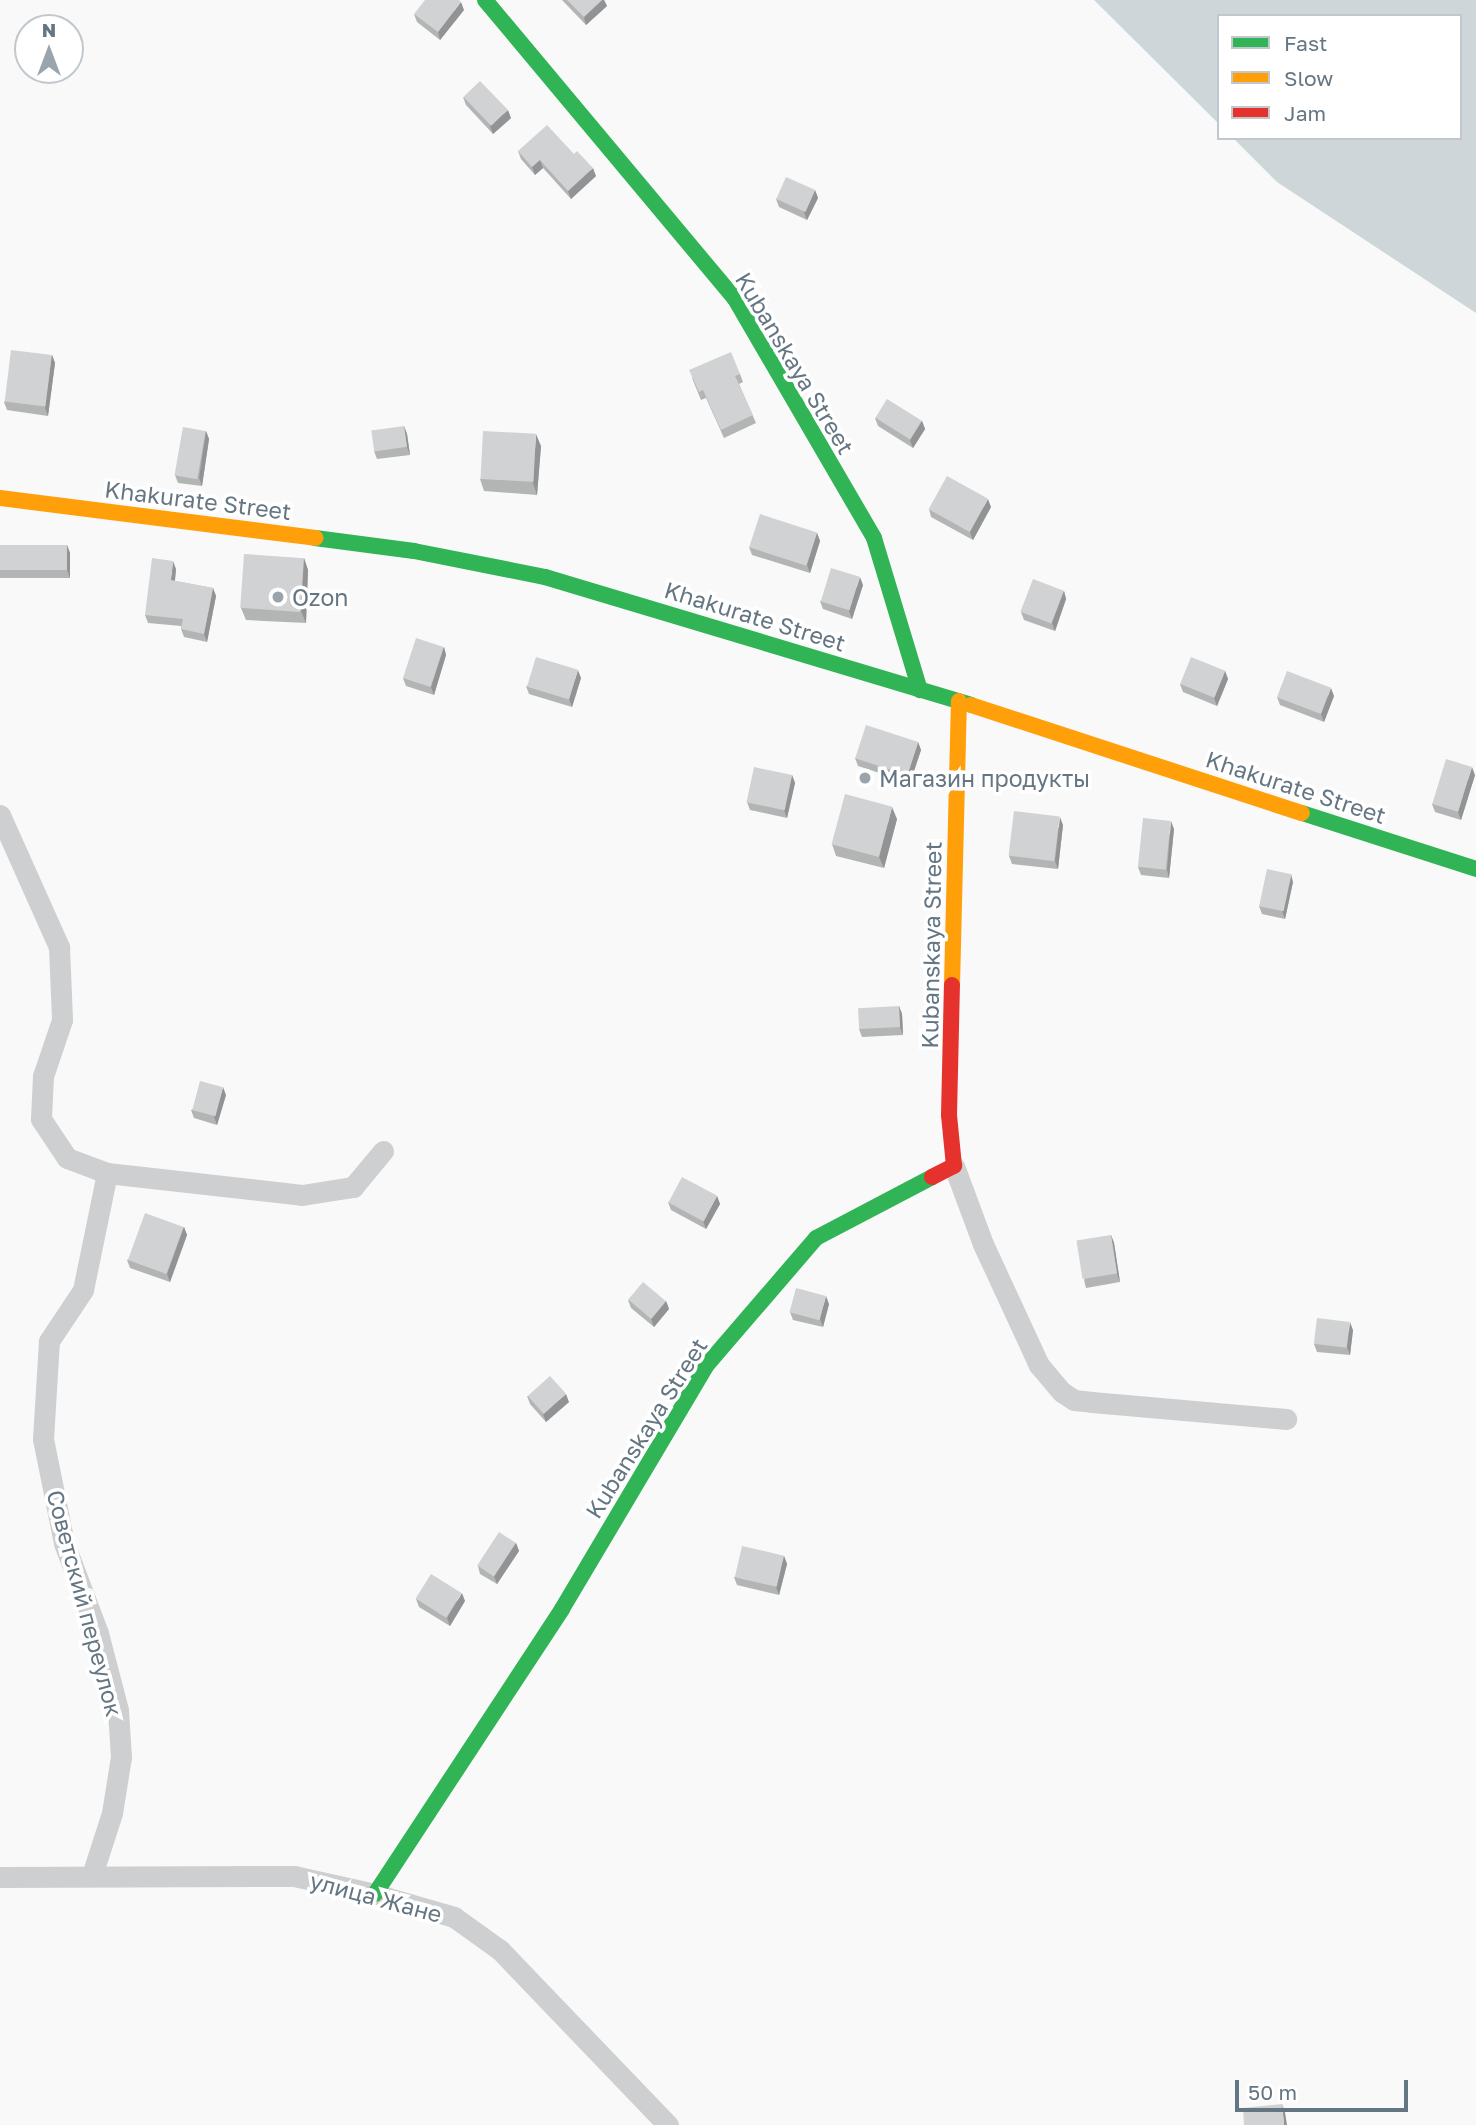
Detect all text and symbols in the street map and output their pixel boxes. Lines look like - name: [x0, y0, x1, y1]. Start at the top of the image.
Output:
- north arrow: [14, 14, 84, 84]
- legend: [1217, 14, 1462, 140]
- text: N: [42, 18, 56, 41]
- text: Fast: [1284, 30, 1327, 56]
- text: Slow: [1284, 65, 1333, 91]
- text: Jam: [1284, 100, 1326, 126]
- street label: Kubanskaya Street: [730, 267, 860, 459]
- street label: Khakurate Street: [103, 475, 293, 525]
- street label: Khakurate Street: [661, 575, 849, 657]
- place label: Ozon: [292, 583, 348, 611]
- marker: Ozon: [270, 589, 286, 605]
- street label: Khakurate Street: [1202, 745, 1390, 829]
- place label: Магазин продукты: [879, 764, 1090, 792]
- marker: Магазин продукты: [857, 770, 873, 786]
- street label: Kubanskaya Street: [915, 841, 947, 1049]
- street label: Kubanskaya Street: [579, 1333, 713, 1523]
- street label: Советский переулок: [41, 1487, 129, 1719]
- street label: улица Жане: [307, 1866, 445, 1928]
- scale bar: [1238, 2066, 1411, 2110]
- text: 50 m: [1248, 2079, 1297, 2105]

